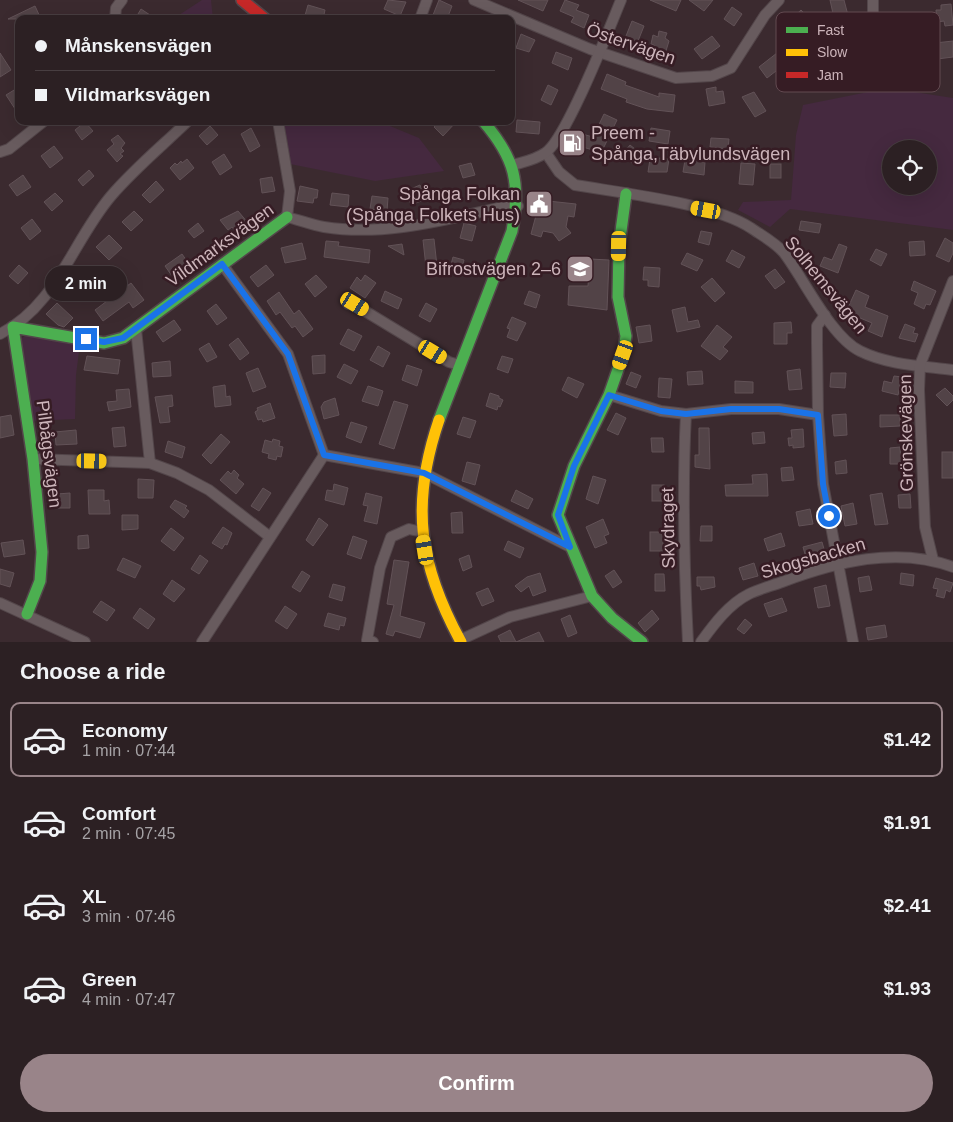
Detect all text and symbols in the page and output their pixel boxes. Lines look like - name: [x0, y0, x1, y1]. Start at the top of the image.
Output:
- legend: [776, 12, 940, 92]
- street label: Östervägen: [584, 19, 678, 69]
- text: Fast: [817, 22, 844, 38]
- text: Månskensvägen: [65, 35, 212, 56]
- text: Slow: [817, 44, 848, 60]
- text: Jam: [817, 67, 843, 83]
- text: Vildmarksvägen: [65, 84, 210, 105]
- place label: Preem - Spånga,Täbylundsvägen: [591, 123, 790, 164]
- fuel station icon: Preem - Spånga,Täbylundsvägen: [557, 128, 587, 158]
- map controls: [882, 140, 937, 195]
- button: locate: [882, 140, 937, 195]
- place label: Spånga Folkan (Spånga Folkets Hus): [346, 184, 520, 225]
- public building icon: Spånga Folkan (Spånga Folkets Hus): [524, 189, 554, 219]
- street label: Vildmarksvägen: [162, 199, 278, 291]
- car: [689, 200, 722, 220]
- car: [611, 231, 626, 261]
- street label: Solhemsvägen: [781, 232, 871, 338]
- school or university icon: Bifrostvägen 2–6: [565, 254, 595, 284]
- place label: Bifrostvägen 2–6: [426, 259, 561, 279]
- callout: 2 min: [45, 266, 127, 302]
- text: 2 min: [65, 275, 107, 292]
- car: [338, 290, 371, 318]
- route end: [75, 328, 97, 350]
- car: [416, 338, 449, 366]
- car: [610, 338, 635, 372]
- street label: Grönskevägen: [895, 374, 917, 492]
- street label: Pilbågsvägen: [32, 399, 66, 509]
- car: [76, 453, 107, 469]
- street label: Skydraget: [657, 487, 679, 569]
- route start: [818, 505, 840, 527]
- street label: Skogsbacken: [758, 533, 868, 583]
- car: [415, 534, 434, 566]
- text: Choose a ride: [20, 659, 165, 684]
- icon: car: [22, 717, 67, 762]
- text: Economy: [82, 720, 168, 741]
- text: $1.42: [883, 729, 931, 750]
- text: 1 min · 07:44: [82, 742, 175, 759]
- icon: car: [22, 800, 67, 845]
- text: Comfort: [82, 803, 156, 824]
- text: $1.91: [883, 812, 931, 833]
- text: 2 min · 07:45: [82, 825, 175, 842]
- icon: car: [22, 883, 67, 928]
- text: XL: [82, 886, 106, 907]
- text: $2.41: [883, 895, 931, 916]
- text: 3 min · 07:46: [82, 908, 175, 925]
- icon: car: [22, 966, 67, 1011]
- text: Green: [82, 969, 137, 990]
- text: $1.93: [883, 978, 931, 999]
- text: 4 min · 07:47: [82, 991, 175, 1008]
- button: Confirm: [20, 1054, 933, 1112]

